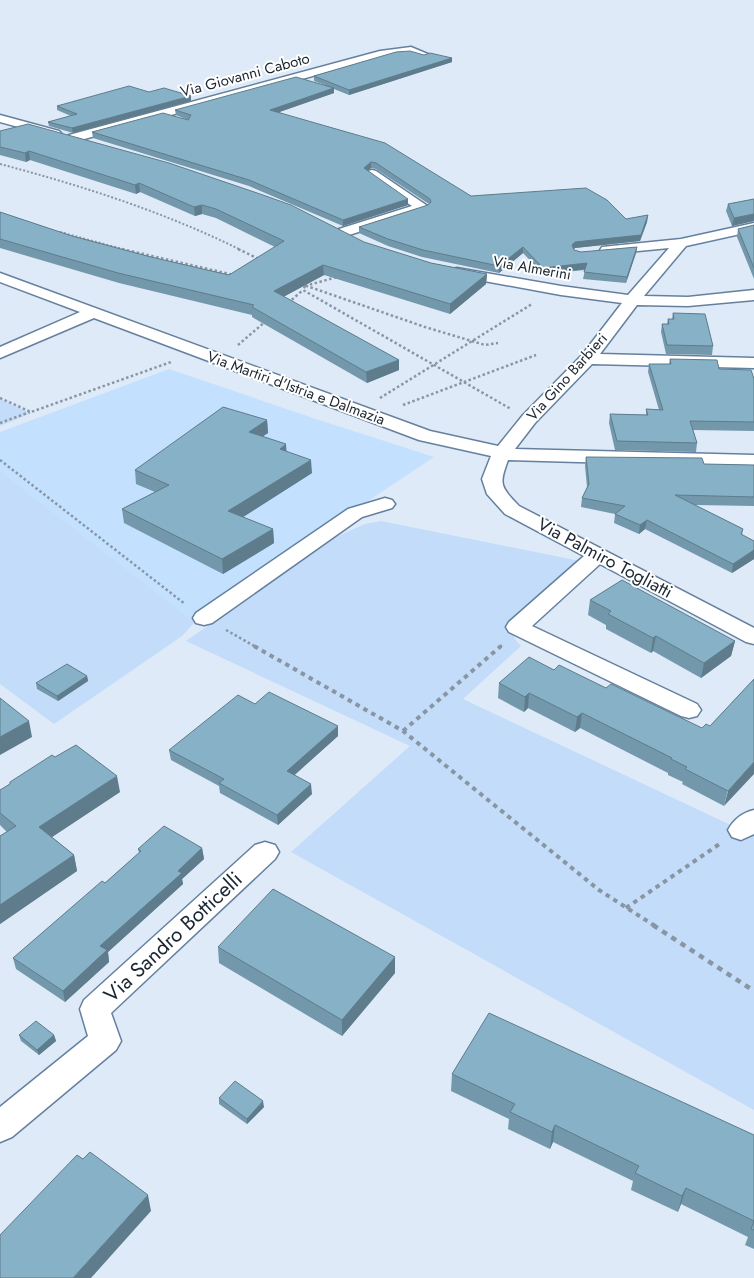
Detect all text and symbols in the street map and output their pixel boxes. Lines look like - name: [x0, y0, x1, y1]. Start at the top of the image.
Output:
- street label: Via Giovanni Caboto: [178, 47, 312, 103]
- street label: Via Almerini: [491, 250, 573, 286]
- street label: Via Gino Barbieri: [522, 328, 612, 426]
- street label: Via Martiri d'Istria e Dalmazia: [204, 346, 388, 430]
- street label: Via Palmiro Togliatti: [533, 511, 677, 605]
- street label: Via Sandro Botticelli: [97, 865, 249, 1009]

